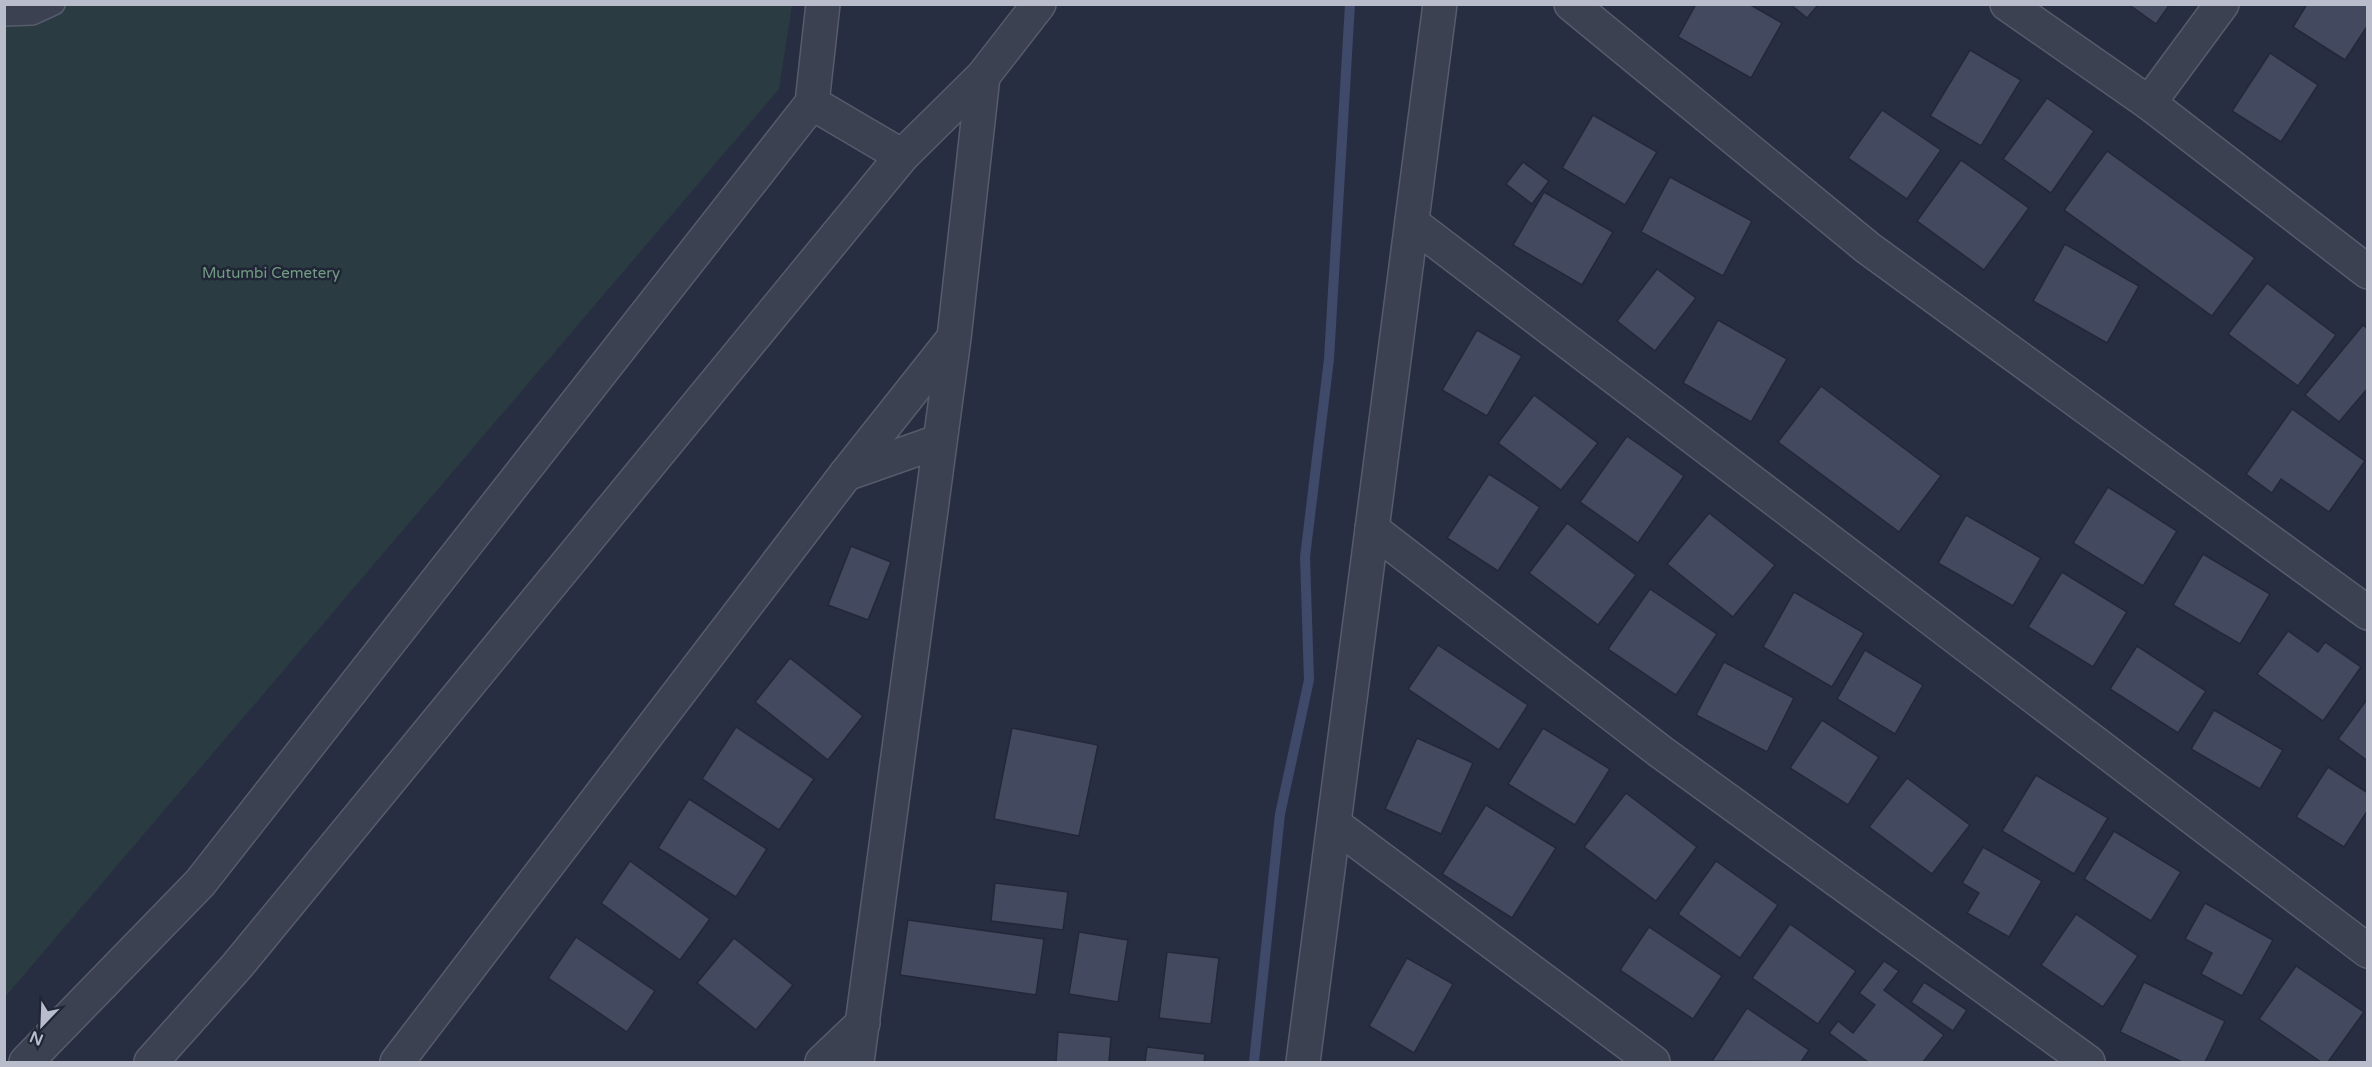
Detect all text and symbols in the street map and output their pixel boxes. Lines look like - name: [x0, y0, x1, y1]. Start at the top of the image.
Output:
- park label: Mutumbi Cemetery: [202, 264, 340, 282]
- north arrow: [12, 995, 72, 1055]
- text: N: [27, 1026, 46, 1050]

